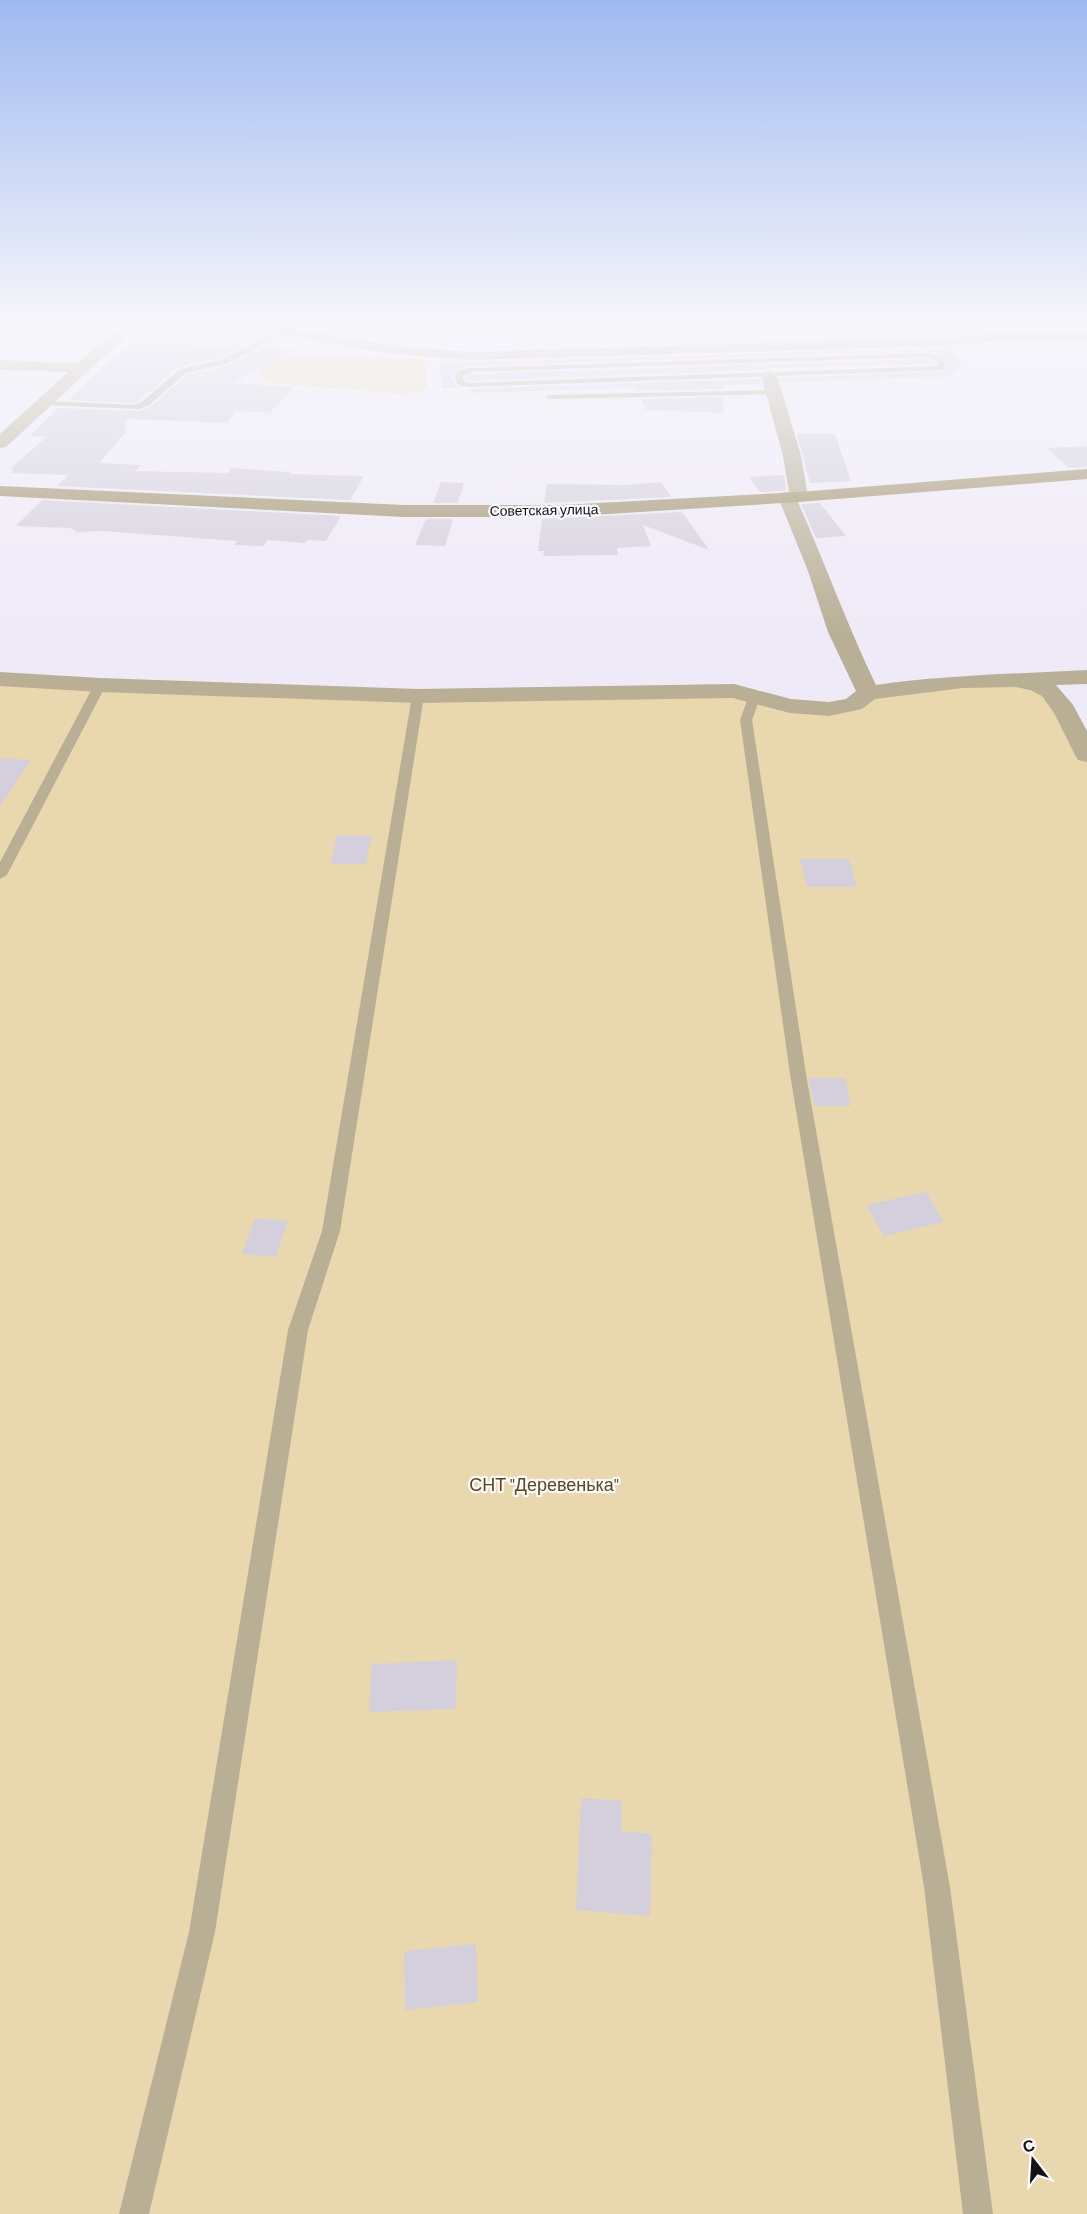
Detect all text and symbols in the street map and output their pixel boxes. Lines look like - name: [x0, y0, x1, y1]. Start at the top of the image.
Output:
- street label: Советская улица: [489, 500, 599, 519]
- park label: СНТ "Деревенька": [469, 1473, 619, 1495]
- north arrow: [1003, 2130, 1063, 2190]
- text: С: [1020, 2134, 1037, 2156]

